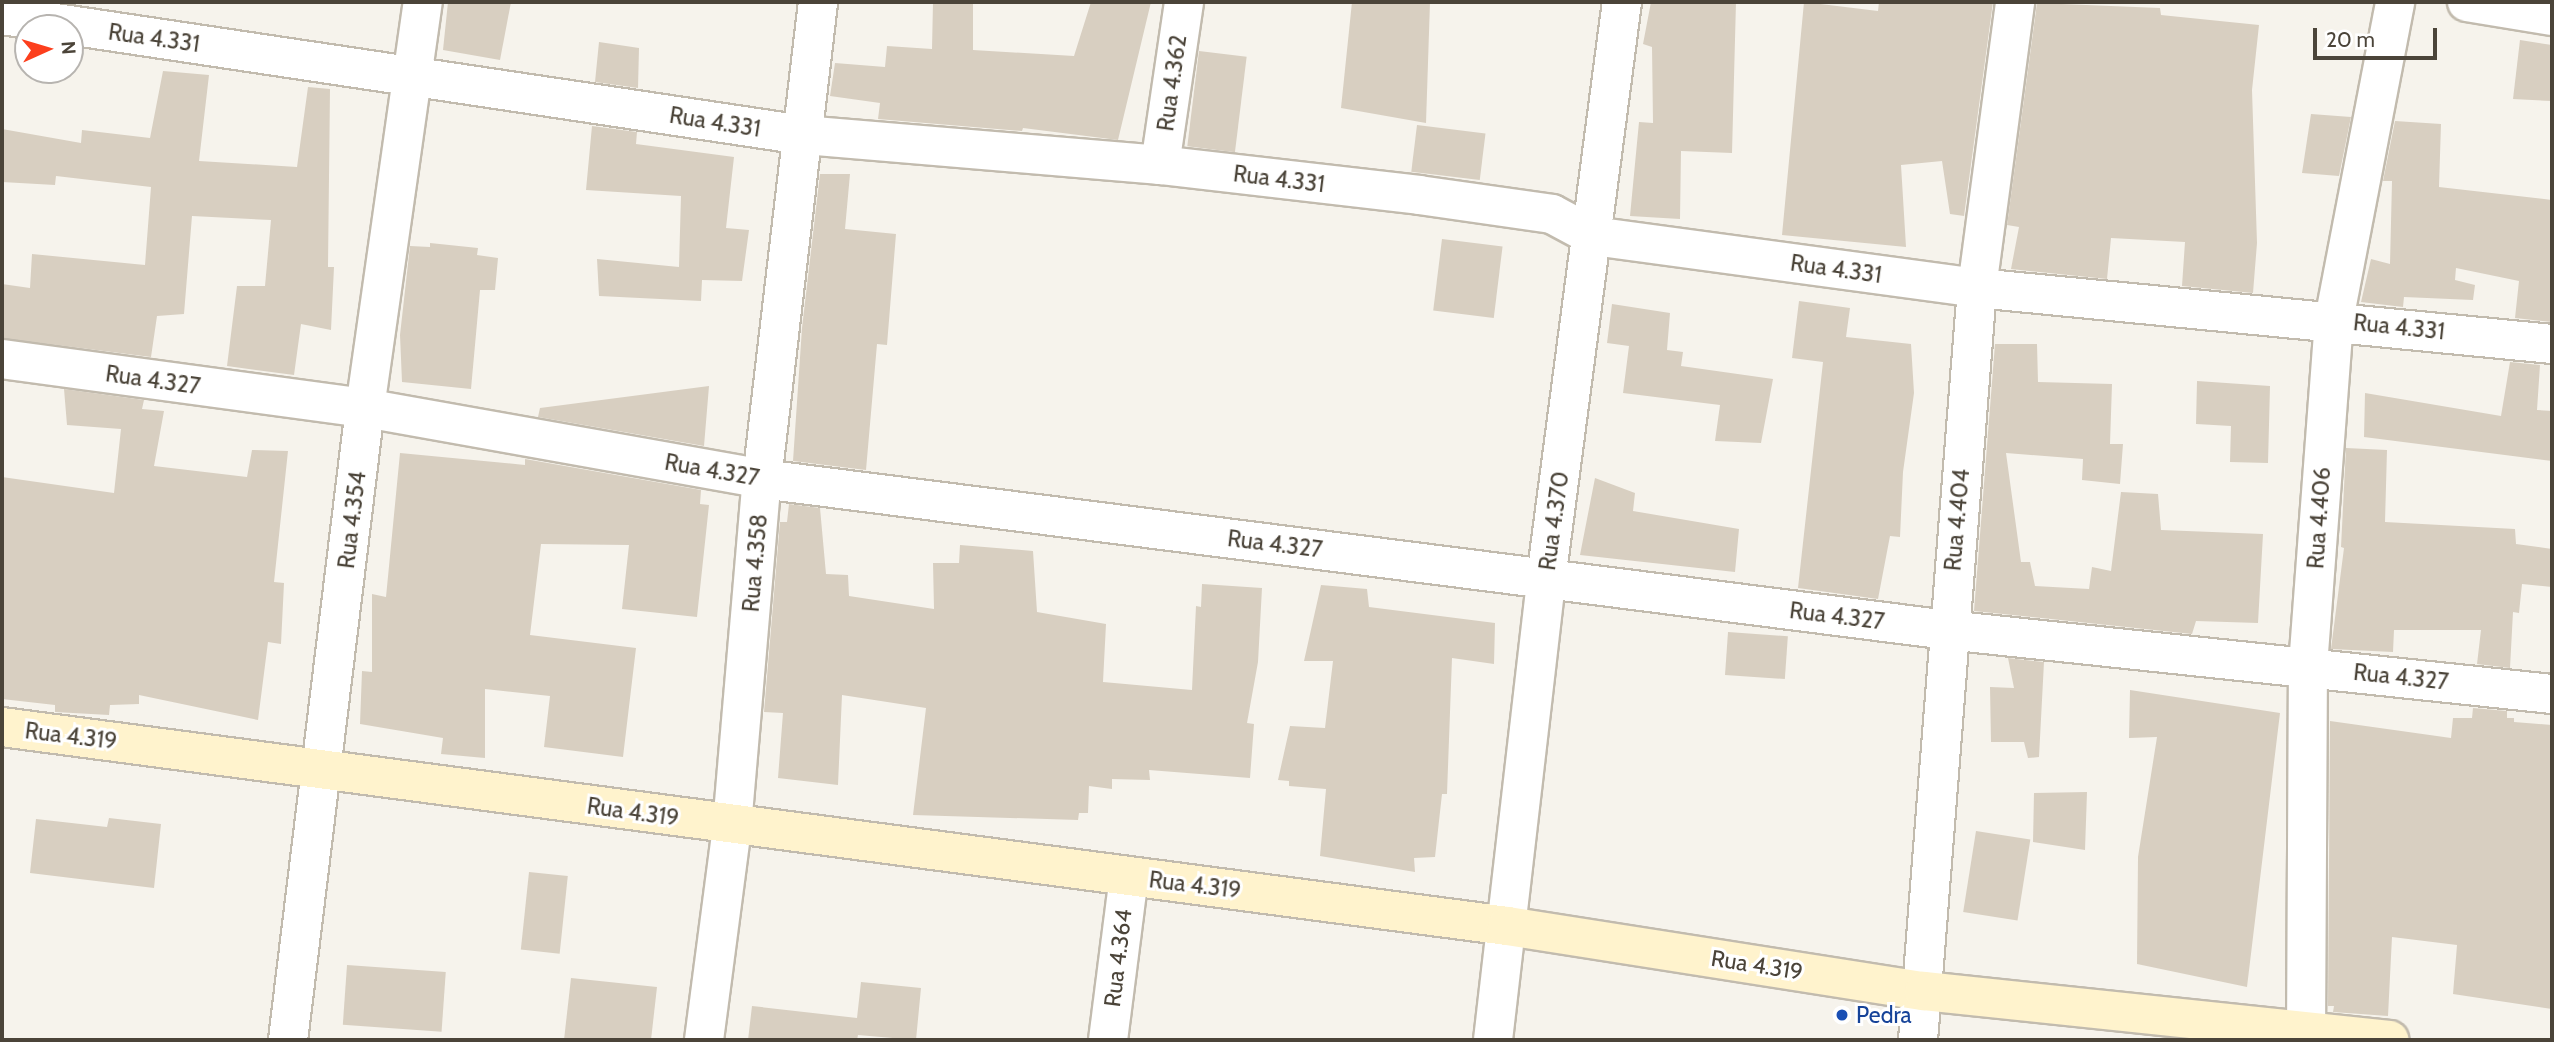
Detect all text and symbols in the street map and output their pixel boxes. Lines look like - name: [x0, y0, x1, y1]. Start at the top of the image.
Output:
- north arrow: [14, 14, 84, 84]
- scale bar: [2316, 14, 2440, 58]
- street label: Rua 4.331: [107, 18, 201, 58]
- text: 20 m: [2326, 27, 2375, 52]
- street label: Rua 4.362: [1152, 33, 1192, 133]
- text: N: [57, 40, 80, 55]
- street label: Rua 4.331: [667, 101, 763, 143]
- street label: Rua 4.331: [1232, 160, 1326, 198]
- street label: Rua 4.331: [1789, 249, 1883, 289]
- street label: Rua 4.331: [2352, 308, 2446, 346]
- street label: Rua 4.327: [104, 360, 202, 400]
- street label: Rua 4.327: [663, 448, 761, 492]
- street label: Rua 4.406: [2302, 466, 2336, 570]
- street label: Rua 4.404: [1939, 468, 1975, 572]
- street label: Rua 4.354: [332, 470, 372, 570]
- street label: Rua 4.370: [1533, 470, 1575, 572]
- street label: Rua 4.358: [737, 513, 773, 613]
- street label: Rua 4.327: [1226, 524, 1324, 564]
- street label: Rua 4.327: [1788, 596, 1886, 636]
- street label: Rua 4.327: [2352, 658, 2450, 696]
- street label: Rua 4.319: [23, 717, 119, 755]
- street label: Rua 4.319: [585, 792, 681, 832]
- street label: Rua 4.319: [1147, 866, 1243, 904]
- street label: Rua 4.364: [1098, 907, 1138, 1009]
- street label: Rua 4.319: [1709, 944, 1805, 986]
- place label: Pedra: [1856, 1001, 1912, 1029]
- marker: Pedra: [1834, 1007, 1850, 1023]

